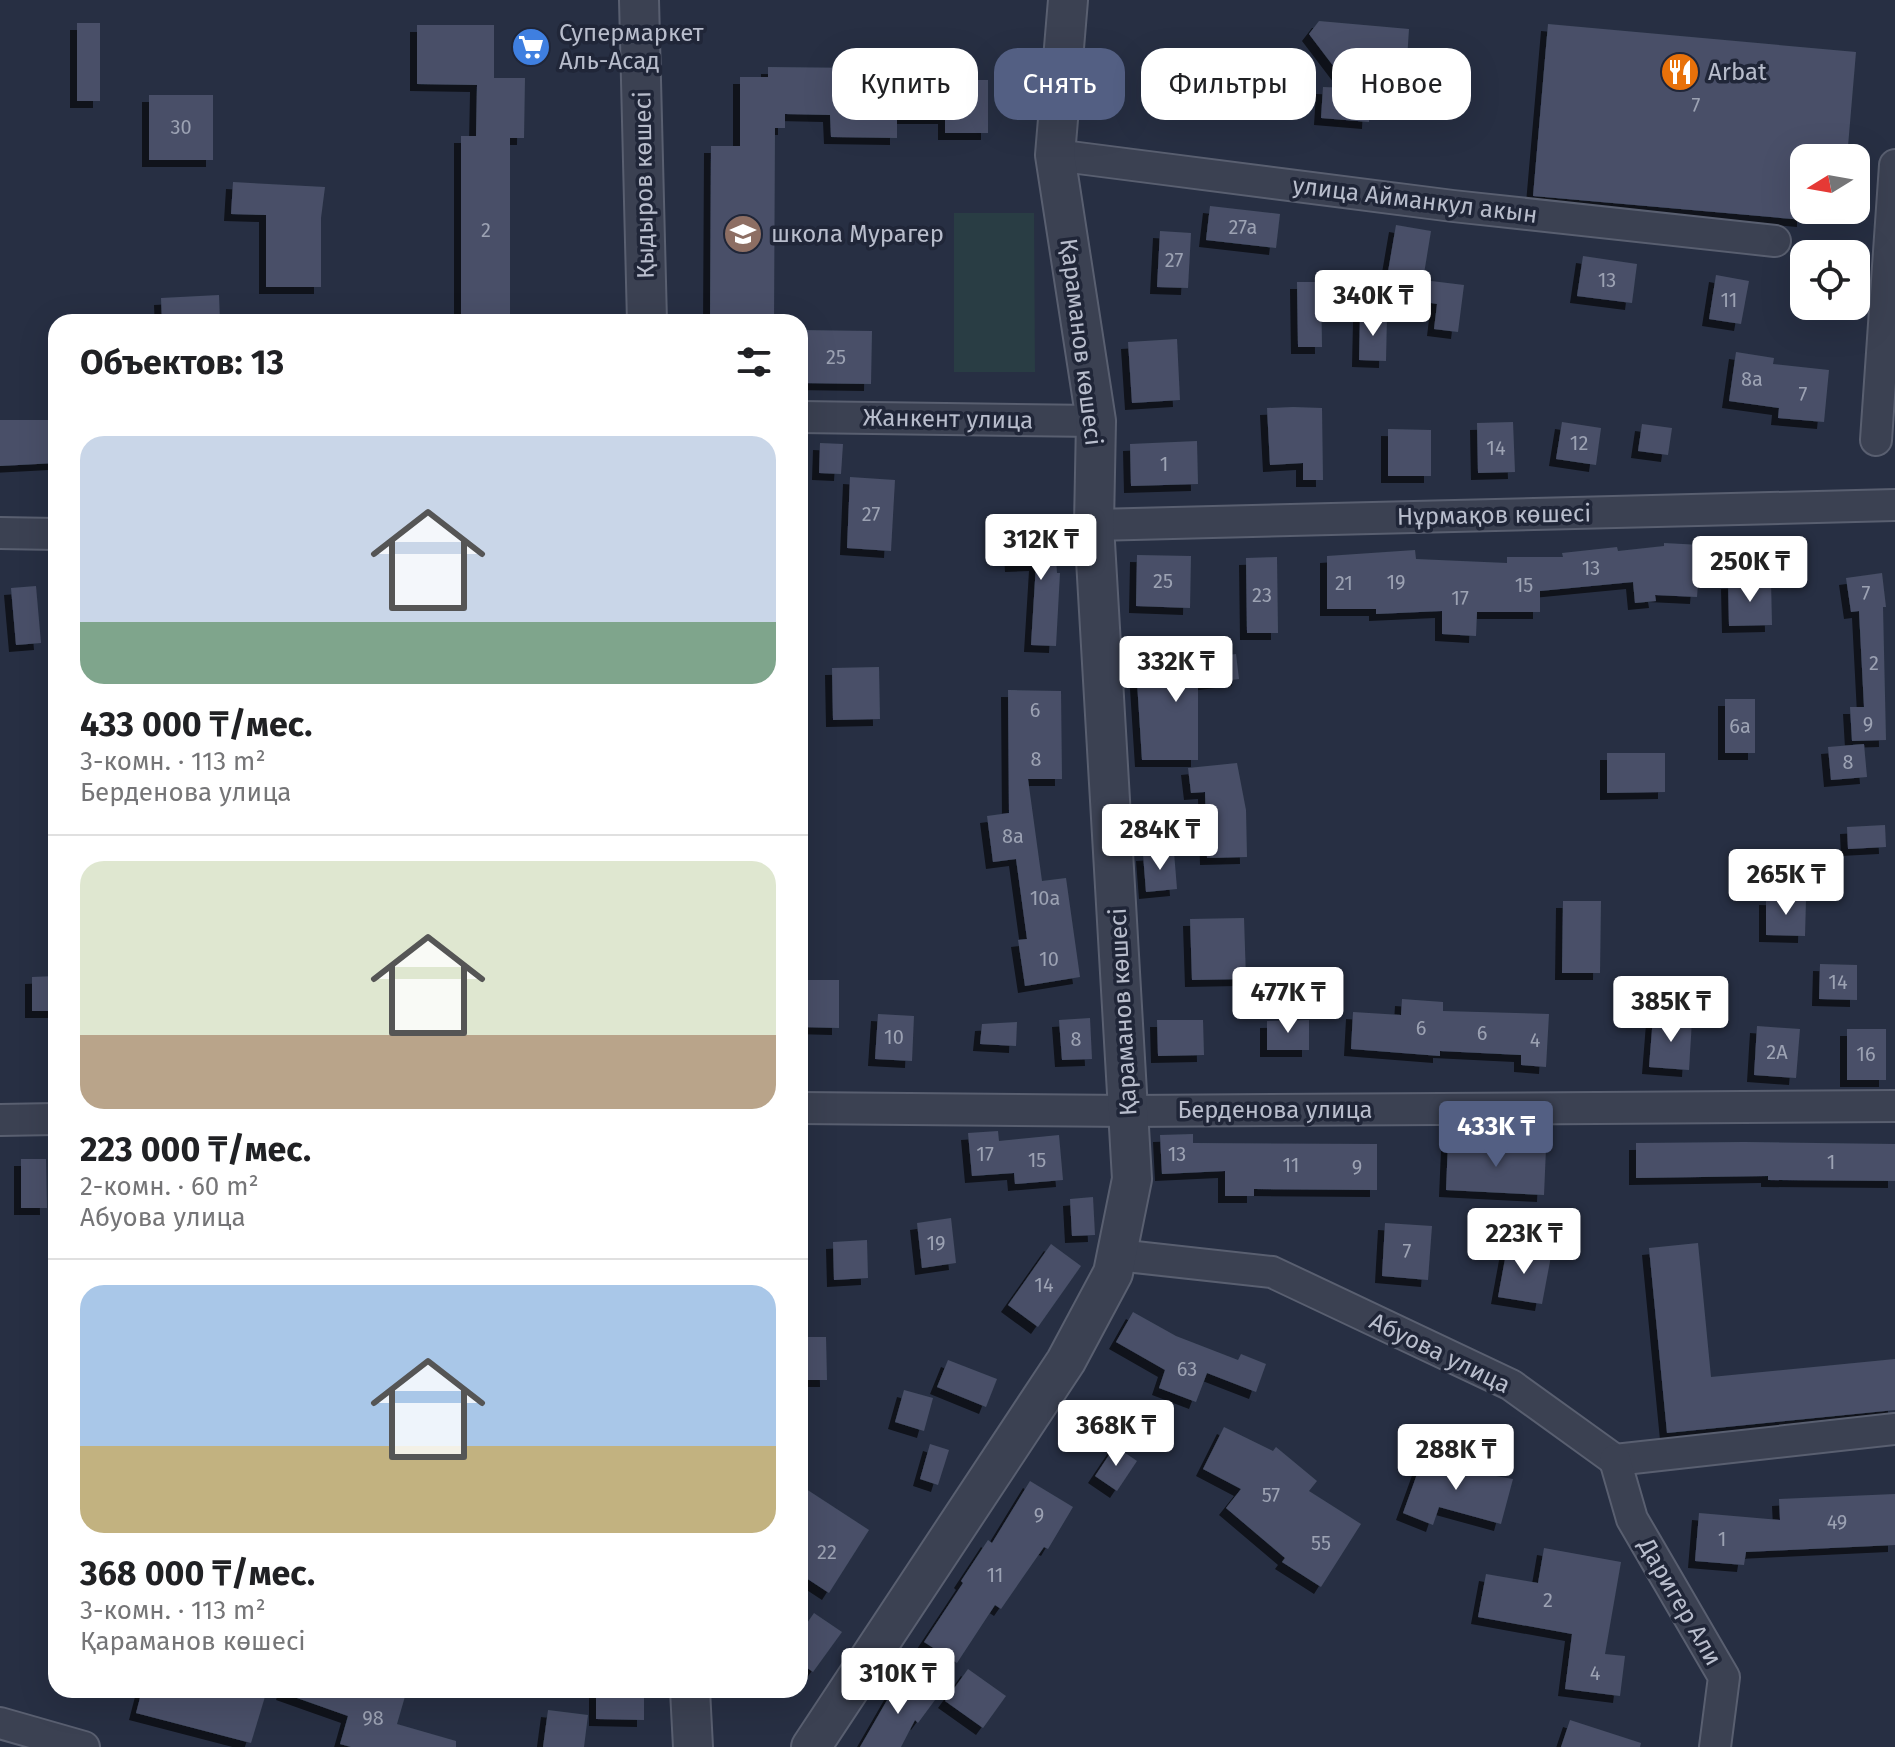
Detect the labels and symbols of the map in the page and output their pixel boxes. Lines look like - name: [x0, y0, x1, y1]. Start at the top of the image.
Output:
- place label: Супермаркет Аль-Асад: [559, 19, 704, 75]
- supermarket icon: Супермаркет Аль-Асад: [510, 26, 552, 68]
- restaurant icon: Arbat: [1659, 51, 1701, 93]
- place label: Arbat: [1708, 58, 1767, 86]
- street label: Қыдыров көшесі: [628, 91, 660, 279]
- house number: 7: [1692, 93, 1701, 117]
- house number: 30: [170, 115, 192, 139]
- north arrow: [1790, 144, 1870, 224]
- street label: улица Айманкул акын: [1291, 171, 1539, 229]
- school or university icon: школа Мурагер: [722, 213, 764, 255]
- house number: 27а: [1229, 215, 1257, 239]
- house number: 2: [481, 218, 491, 242]
- place label: школа Мурагер: [771, 220, 944, 248]
- street label: Қараманов көшесі: [1054, 237, 1108, 447]
- house number: 27: [1165, 248, 1183, 272]
- house number: 13: [1598, 268, 1616, 292]
- pin: 340K ₸: [1308, 270, 1438, 338]
- house number: 11: [1720, 288, 1738, 312]
- house number: 25: [826, 345, 846, 369]
- house number: 8а: [1741, 367, 1763, 391]
- house number: 7: [1799, 382, 1808, 406]
- street label: Жанкент улица: [863, 404, 1033, 434]
- house number: 12: [1570, 431, 1588, 455]
- house number: 14: [1486, 436, 1506, 460]
- house number: 1: [1160, 452, 1168, 476]
- street label: Нұрмақов көшесі: [1397, 499, 1591, 531]
- house number: 27: [862, 502, 880, 526]
- pin: 312K ₸: [976, 514, 1106, 582]
- pin: 250K ₸: [1685, 536, 1815, 604]
- house number: 13: [1582, 556, 1600, 580]
- house number: 25: [1153, 569, 1173, 593]
- house number: 19: [1386, 570, 1406, 594]
- house number: 21: [1335, 571, 1353, 595]
- house number: 15: [1515, 573, 1533, 597]
- house number: 7: [1862, 581, 1871, 605]
- house number: 23: [1252, 583, 1272, 607]
- house number: 17: [1451, 586, 1469, 610]
- pin: 332K ₸: [1111, 636, 1241, 704]
- house number: 2: [1869, 651, 1879, 675]
- house number: 6: [1030, 698, 1040, 722]
- house number: 9: [1863, 712, 1873, 736]
- house number: 6а: [1729, 714, 1751, 738]
- house number: 8: [1030, 747, 1042, 771]
- house number: 8: [1842, 750, 1854, 774]
- pin: 284K ₸: [1095, 804, 1225, 872]
- house number: 8а: [1002, 824, 1024, 848]
- pin: 265K ₸: [1721, 849, 1851, 917]
- house number: 10а: [1030, 886, 1060, 910]
- street label: Қараманов көшесі: [1104, 907, 1142, 1117]
- house number: 10: [1039, 947, 1059, 971]
- pin: 477K ₸: [1223, 967, 1353, 1035]
- house number: 14: [1828, 970, 1848, 994]
- pin: 385K ₸: [1606, 976, 1736, 1044]
- house number: 6: [1416, 1016, 1426, 1040]
- house number: 6: [1477, 1021, 1487, 1045]
- house number: 10: [884, 1025, 904, 1049]
- house number: 8: [1070, 1027, 1082, 1051]
- house number: 4: [1530, 1028, 1541, 1052]
- house number: 2А: [1766, 1040, 1788, 1064]
- house number: 16: [1856, 1042, 1876, 1066]
- street label: Берденова улица: [1177, 1096, 1373, 1124]
- pin: 433K ₸: [1431, 1101, 1561, 1169]
- house number: 17: [976, 1142, 994, 1166]
- house number: 13: [1168, 1142, 1186, 1166]
- house number: 15: [1028, 1148, 1046, 1172]
- house number: 1: [1827, 1150, 1835, 1174]
- house number: 11: [1282, 1153, 1300, 1177]
- house number: 9: [1352, 1155, 1362, 1179]
- pin: 223K ₸: [1459, 1208, 1589, 1276]
- house number: 19: [926, 1231, 946, 1255]
- house number: 7: [1403, 1239, 1412, 1263]
- house number: 14: [1034, 1273, 1054, 1297]
- street label: Абуова улица: [1365, 1307, 1515, 1399]
- house number: 63: [1177, 1357, 1197, 1381]
- pin: 368K ₸: [1051, 1400, 1181, 1468]
- pin: 288K ₸: [1391, 1424, 1521, 1492]
- house number: 57: [1262, 1483, 1280, 1507]
- house number: 9: [1034, 1503, 1044, 1527]
- house number: 49: [1827, 1510, 1847, 1534]
- house number: 1: [1718, 1527, 1726, 1551]
- house number: 55: [1311, 1531, 1331, 1555]
- street label: Даригер Али: [1632, 1533, 1728, 1670]
- house number: 22: [817, 1540, 837, 1564]
- house number: 11: [986, 1563, 1004, 1587]
- house number: 2: [1543, 1588, 1553, 1612]
- pin: 310K ₸: [833, 1648, 963, 1716]
- house number: 4: [1590, 1661, 1601, 1685]
- house number: 98: [362, 1706, 384, 1730]

